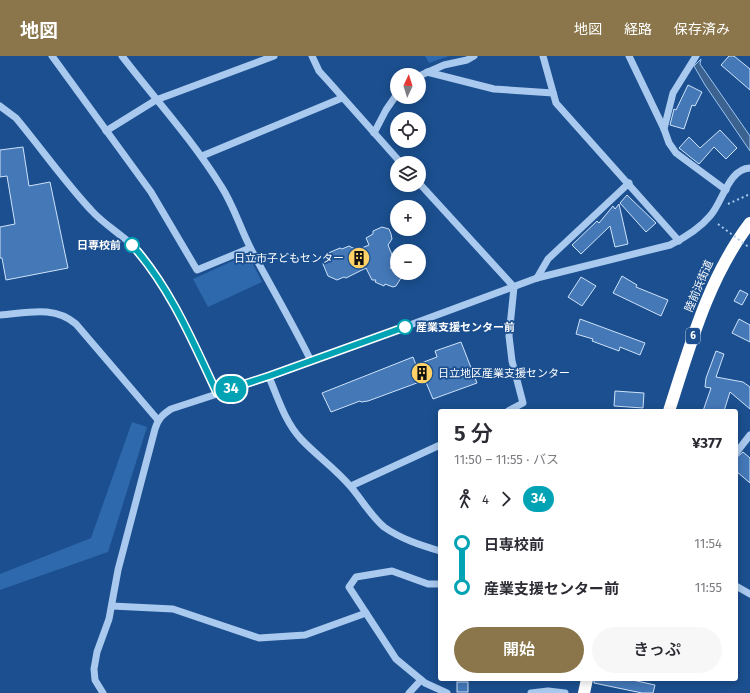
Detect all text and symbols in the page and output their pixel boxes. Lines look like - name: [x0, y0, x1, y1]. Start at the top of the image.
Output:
- text: 地図: [20, 19, 58, 42]
- text: 地図: [574, 21, 602, 38]
- text: 経路: [624, 21, 652, 38]
- text: 保存済み: [674, 21, 730, 38]
- north arrow: [390, 68, 426, 104]
- map controls: [390, 68, 426, 280]
- button: locate: [390, 112, 426, 148]
- button: layers: [390, 156, 426, 192]
- button: +: [390, 200, 426, 236]
- marker: 日専校前: [124, 237, 140, 253]
- place label: 日専校前: [77, 239, 121, 252]
- button: −: [390, 244, 426, 280]
- building icon: 日立市子どもセンター: [346, 245, 372, 271]
- place label: 日立市子どもセンター: [234, 252, 344, 265]
- street label: 陸前浜街道: [682, 258, 716, 314]
- marker: 産業支援センター前: [397, 319, 413, 335]
- place label: 産業支援センター前: [416, 321, 515, 334]
- road number: 6: [686, 328, 700, 344]
- building icon: 日立地区産業支援センター: [409, 360, 435, 386]
- place label: 日立地区産業支援センター: [438, 367, 570, 380]
- line badge: 34: [213, 376, 249, 402]
- text: 34: [223, 380, 239, 397]
- text: 5 分: [454, 420, 493, 447]
- text: ¥377: [692, 434, 722, 452]
- text: 11:50 – 11:55 · バス: [454, 452, 559, 467]
- icon: walk: [454, 488, 476, 510]
- icon: forward: [495, 488, 517, 510]
- text: 34: [531, 490, 546, 507]
- text: 4: [482, 492, 489, 507]
- text: 日専校前: [484, 536, 544, 554]
- text: 11:54: [694, 536, 722, 551]
- text: 産業支援センター前: [484, 580, 619, 598]
- text: 11:55: [695, 580, 722, 595]
- button: 開始: [454, 627, 584, 673]
- button: きっぷ: [592, 627, 722, 673]

